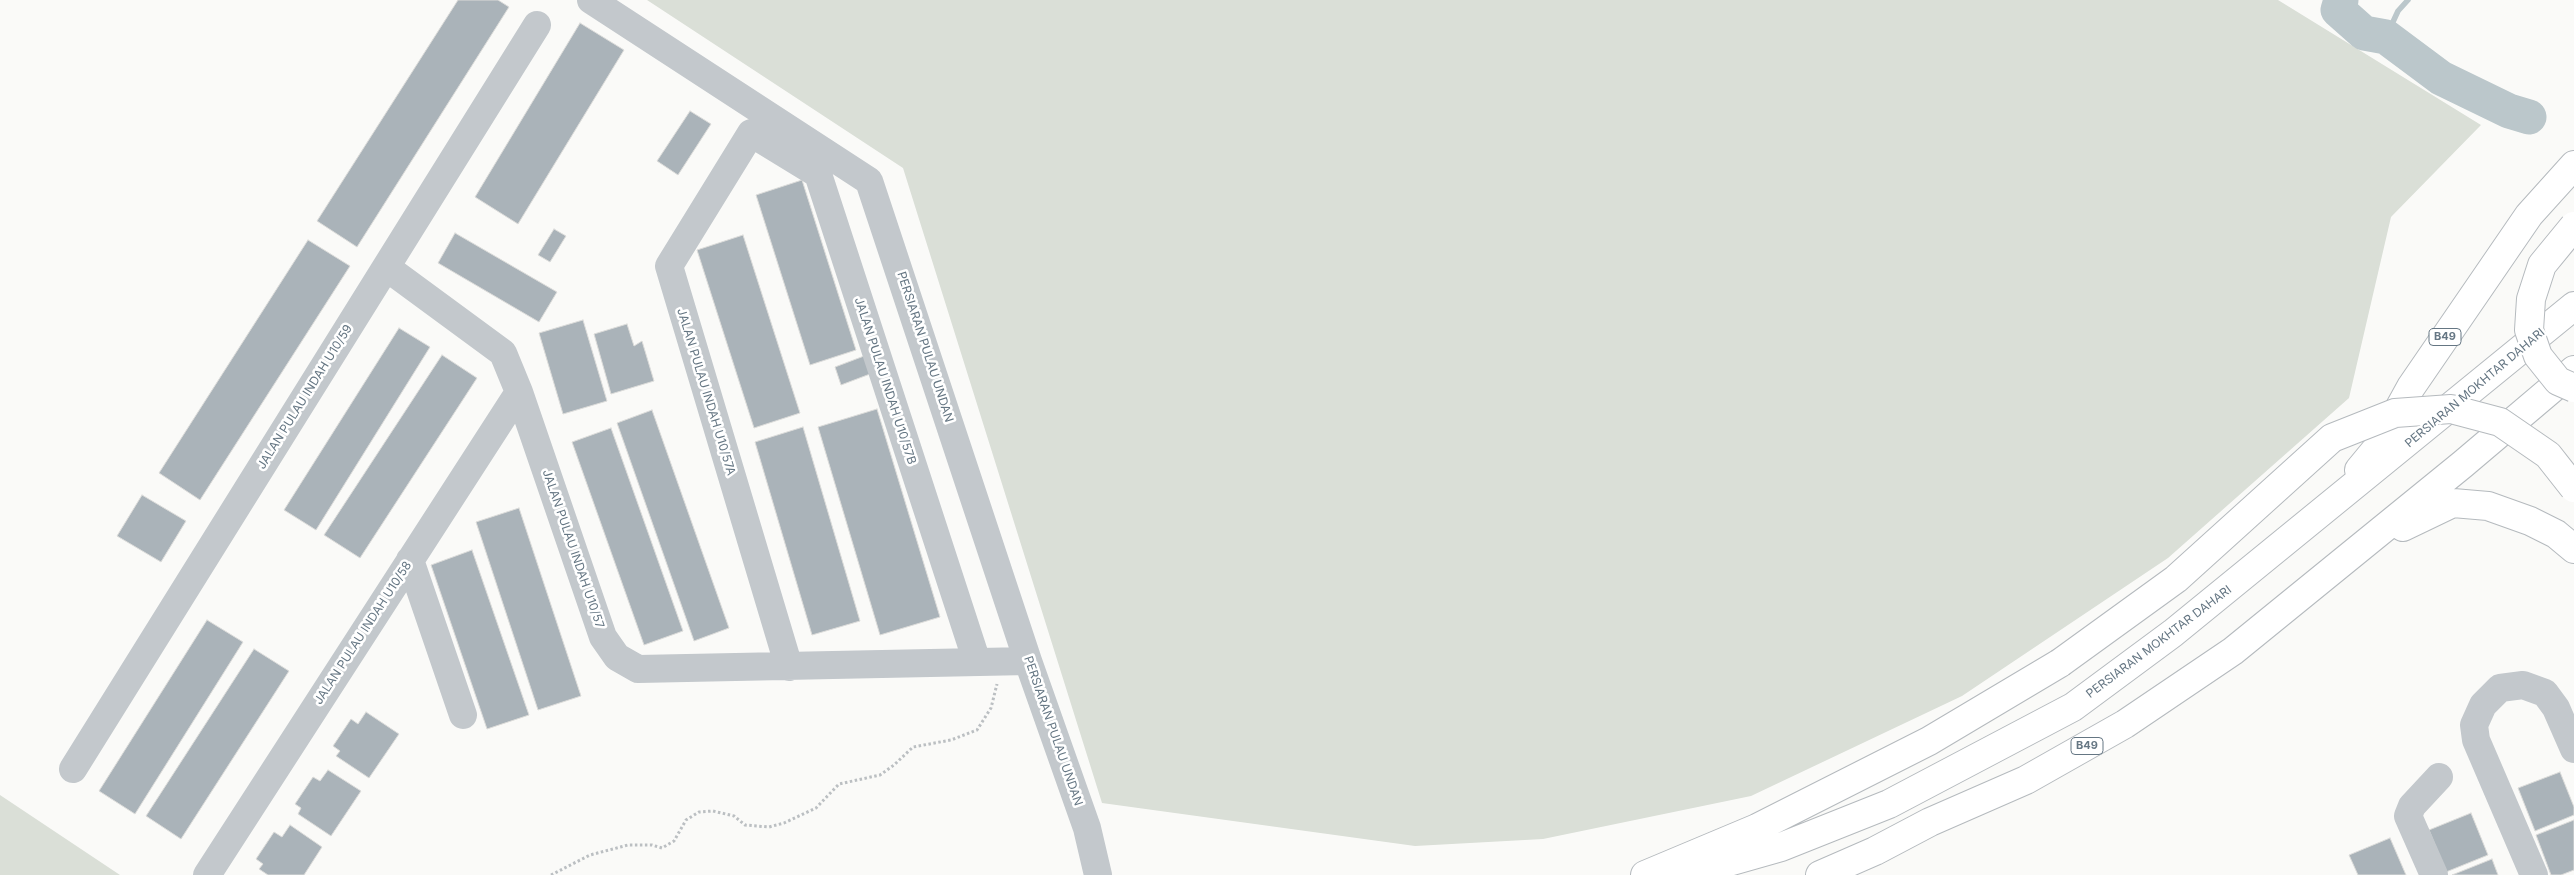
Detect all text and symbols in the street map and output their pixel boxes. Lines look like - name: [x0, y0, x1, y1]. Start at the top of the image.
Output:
- street label: PERSIARAN PULAU UNDAN: [894, 270, 956, 424]
- street label: JALAN PULAU INDAH U10/57B: [851, 296, 919, 466]
- street label: JALAN PULAU INDAH U10/57A: [674, 307, 738, 477]
- street label: JALAN PULAU INDAH U10/59: [254, 322, 356, 472]
- street label: PERSIARAN MOKHTAR DAHARI: [2402, 325, 2548, 451]
- road number: B49: [2429, 328, 2461, 346]
- street label: JALAN PULAU INDAH U10/57: [539, 468, 607, 630]
- street label: JALAN PULAU INDAH U10/58: [311, 559, 415, 707]
- street label: PERSIARAN MOKHTAR DAHARI: [2084, 583, 2234, 701]
- street label: PERSIARAN PULAU UNDAN: [1021, 654, 1085, 808]
- road number: B49: [2071, 738, 2103, 754]

